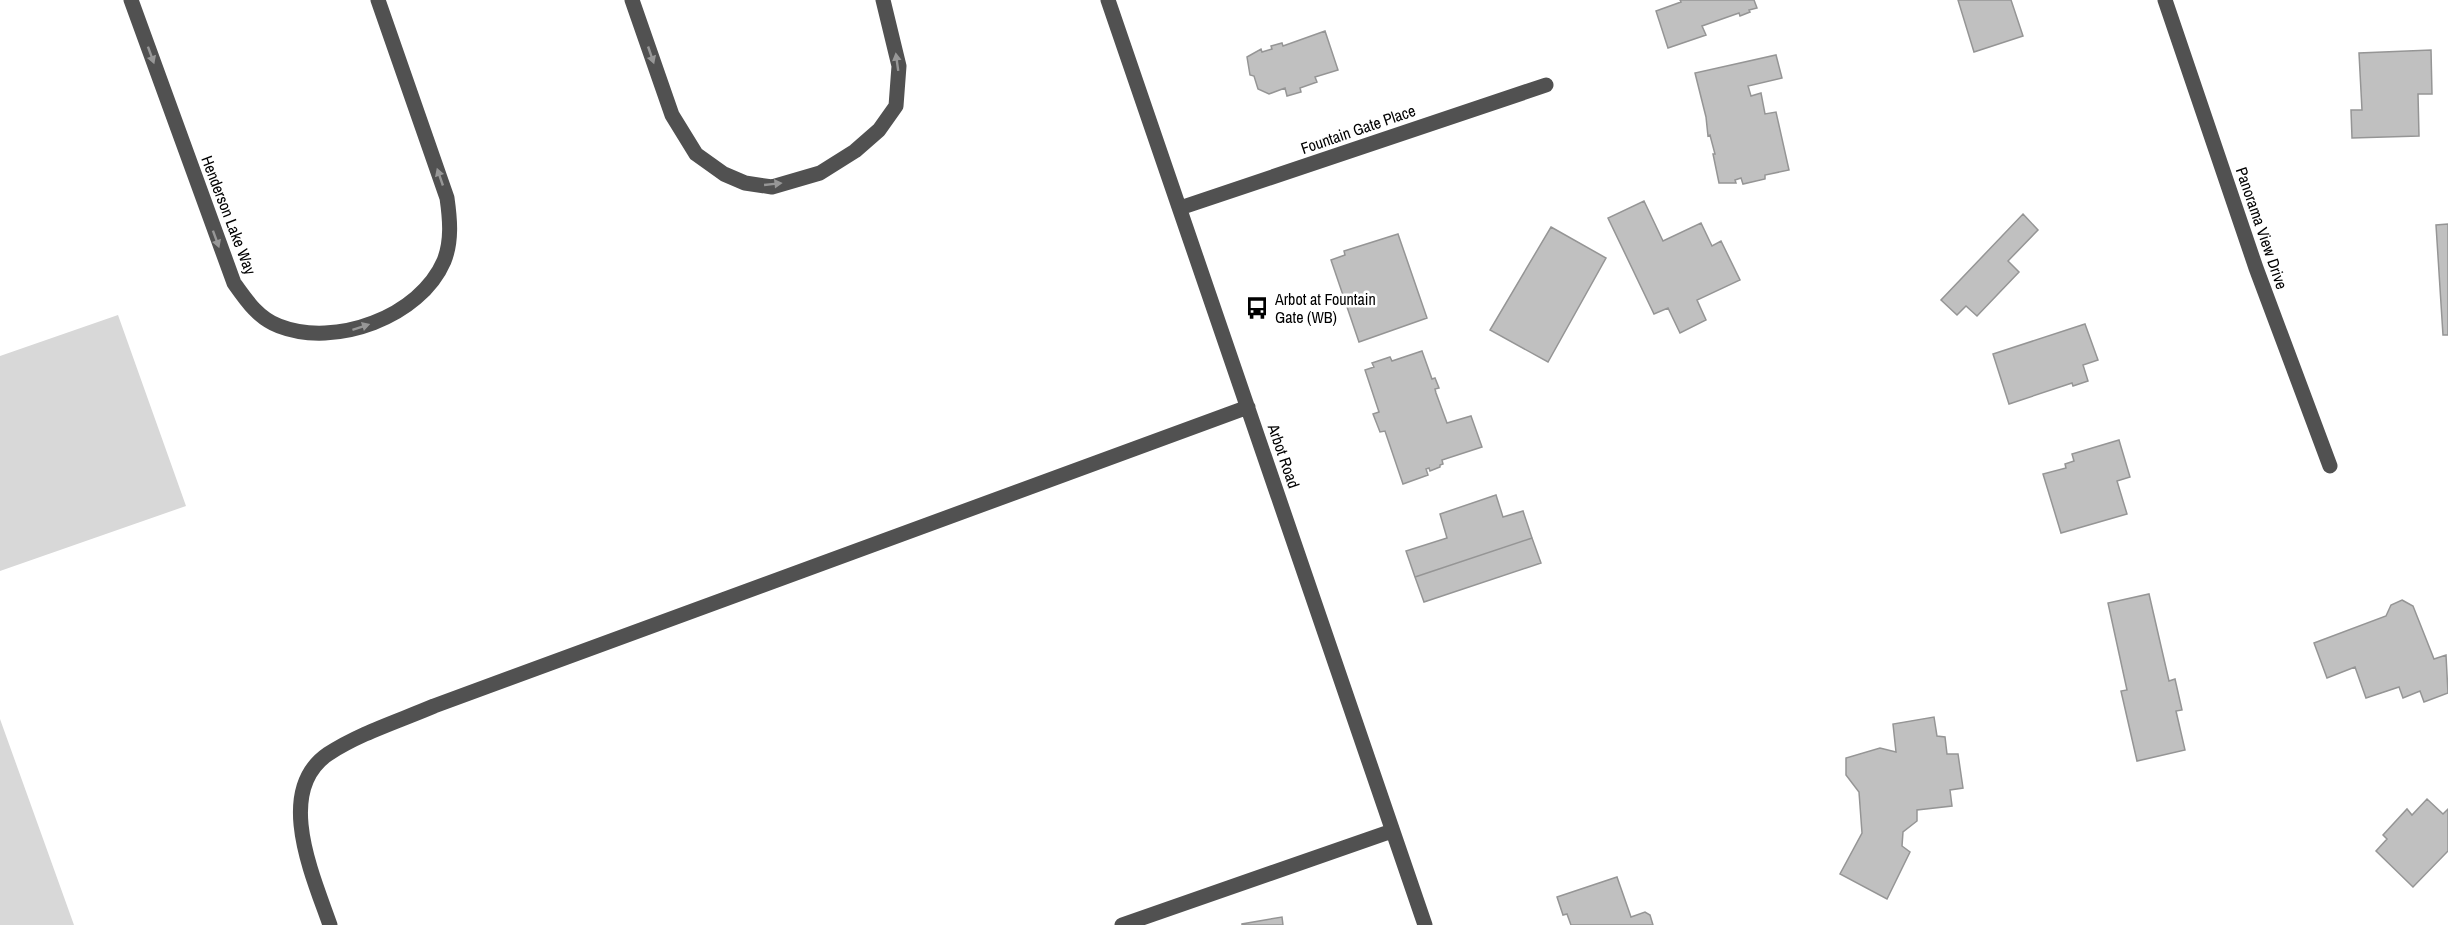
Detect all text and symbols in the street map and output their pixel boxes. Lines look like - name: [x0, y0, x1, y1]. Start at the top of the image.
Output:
- one-way arrow: [147, 46, 157, 64]
- one-way arrow: [647, 46, 657, 64]
- one-way arrow: [892, 52, 901, 71]
- street label: Fountain Gate Place: [1298, 99, 1418, 159]
- street label: Henderson Lake Way: [196, 152, 262, 278]
- street label: Panorama View Drive: [2231, 164, 2293, 292]
- one-way arrow: [434, 168, 444, 186]
- one-way arrow: [764, 179, 783, 189]
- one-way arrow: [212, 230, 222, 248]
- place label: Arbot at Fountain Gate (WB): [1274, 288, 1376, 328]
- bus stop icon: Arbot at Fountain Gate (WB): [1244, 295, 1270, 321]
- one-way arrow: [352, 321, 370, 331]
- street label: Arbot Road: [1262, 420, 1305, 491]

